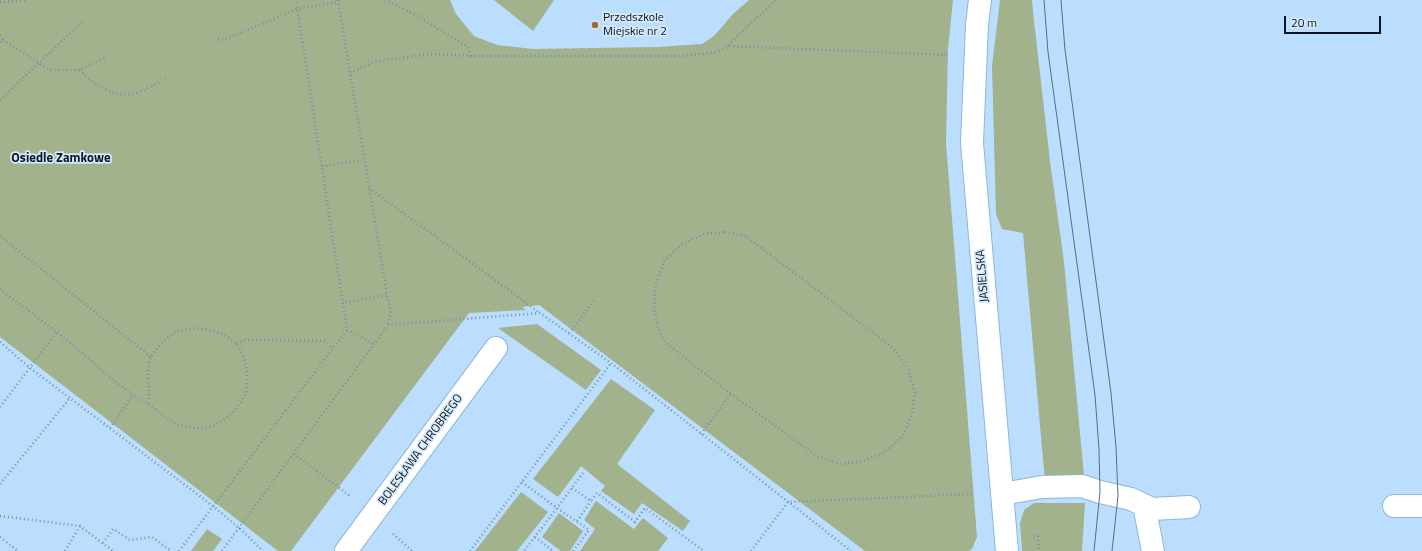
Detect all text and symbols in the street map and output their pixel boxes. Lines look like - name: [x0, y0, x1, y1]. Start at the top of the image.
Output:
- scale bar: [1286, 8, 1383, 34]
- place label: Przedszkole Miejskie nr 2: [603, 11, 667, 39]
- text: 20 m: [1291, 13, 1317, 32]
- marker: Przedszkole Miejskie nr 2: [590, 20, 600, 30]
- district label: Osiedle Zamkowe: [11, 151, 111, 167]
- street label: JASIELSKA: [974, 249, 992, 303]
- street label: BOLESŁAWA CHROBREGO: [376, 392, 466, 508]

